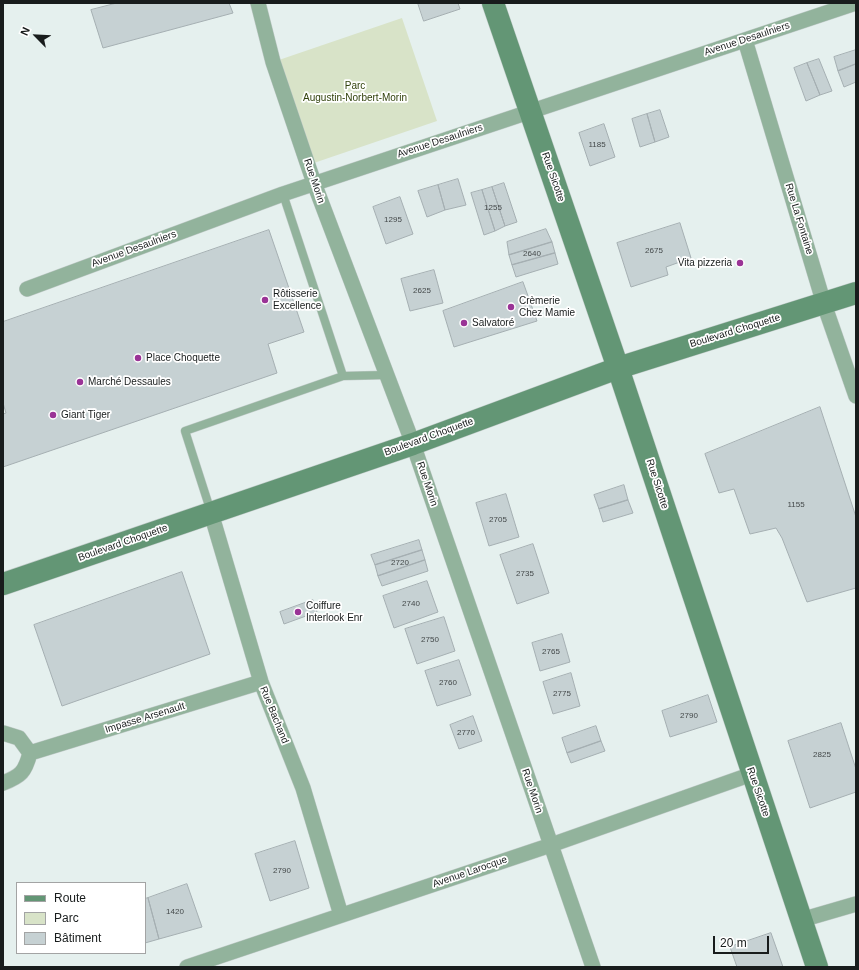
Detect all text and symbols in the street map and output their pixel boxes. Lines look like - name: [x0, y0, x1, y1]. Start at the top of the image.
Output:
- north arrow: [16, 16, 56, 56]
- street label: Avenue Desaulniers: [703, 19, 791, 59]
- text: N: [18, 25, 32, 37]
- park label: Parc Augustin-Norbert-Morin: [303, 80, 407, 104]
- street label: Avenue Desaulniers: [396, 121, 484, 161]
- house number: 1185: [588, 140, 606, 150]
- street label: Rue Sicotte: [539, 151, 567, 203]
- street label: Rue Morin: [301, 157, 327, 205]
- street label: Rue La Fontaine: [782, 182, 816, 256]
- house number: 1255: [484, 203, 502, 213]
- house number: 1295: [384, 215, 402, 225]
- street label: Avenue Desaulniers: [90, 228, 178, 270]
- house number: 2675: [645, 246, 663, 256]
- house number: 2640: [523, 249, 541, 259]
- place label: Vita pizzeria: [678, 257, 732, 269]
- marker: Vita pizzeria: [735, 258, 745, 268]
- house number: 2625: [413, 286, 431, 296]
- place label: Rôtisserie Excellence: [273, 288, 321, 312]
- marker: Rôtisserie Excellence: [260, 295, 270, 305]
- place label: Crèmerie Chez Mamie: [519, 295, 575, 318]
- marker: Crèmerie Chez Mamie: [506, 302, 516, 312]
- street label: Boulevard Choquette: [688, 312, 782, 350]
- place label: Salvatoré: [472, 317, 514, 329]
- marker: Salvatoré: [459, 318, 469, 328]
- place label: Place Choquette: [146, 352, 220, 364]
- marker: Place Choquette: [133, 353, 143, 363]
- place label: Marché Dessaules: [88, 376, 171, 388]
- marker: Marché Dessaules: [75, 377, 85, 387]
- place label: Giant Tiger: [61, 409, 110, 421]
- marker: Giant Tiger: [48, 410, 58, 420]
- street label: Boulevard Choquette: [383, 415, 475, 459]
- street label: Rue Sicotte: [643, 458, 671, 510]
- street label: Rue Morin: [414, 460, 440, 508]
- house number: 1155: [787, 500, 805, 510]
- house number: 2705: [489, 515, 507, 525]
- street label: Boulevard Choquette: [77, 522, 169, 564]
- house number: 2720: [391, 558, 409, 568]
- house number: 2735: [516, 569, 534, 579]
- house number: 2740: [402, 599, 420, 609]
- place label: Coiffure Interlook Enr: [306, 600, 363, 624]
- marker: Coiffure Interlook Enr: [293, 607, 303, 617]
- house number: 2750: [421, 635, 439, 645]
- house number: 2765: [542, 647, 560, 657]
- house number: 2760: [439, 678, 457, 688]
- street label: Rue Bachand: [257, 685, 291, 745]
- house number: 2775: [553, 689, 571, 699]
- street label: Impasse Arsenault: [104, 700, 186, 736]
- house number: 2790: [680, 711, 698, 721]
- house number: 2770: [457, 728, 475, 738]
- house number: 2825: [813, 750, 831, 760]
- street label: Rue Sicotte: [744, 766, 772, 818]
- street label: Rue Morin: [519, 767, 545, 815]
- street label: Avenue Larocque: [431, 854, 509, 890]
- house number: 2790: [273, 866, 291, 876]
- legend: [16, 882, 146, 954]
- text: Route: [54, 891, 86, 905]
- house number: 1420: [166, 907, 184, 917]
- text: Parc: [54, 911, 79, 925]
- scale bar: [715, 928, 771, 954]
- text: Bâtiment: [54, 931, 101, 945]
- text: 20 m: [720, 936, 747, 950]

